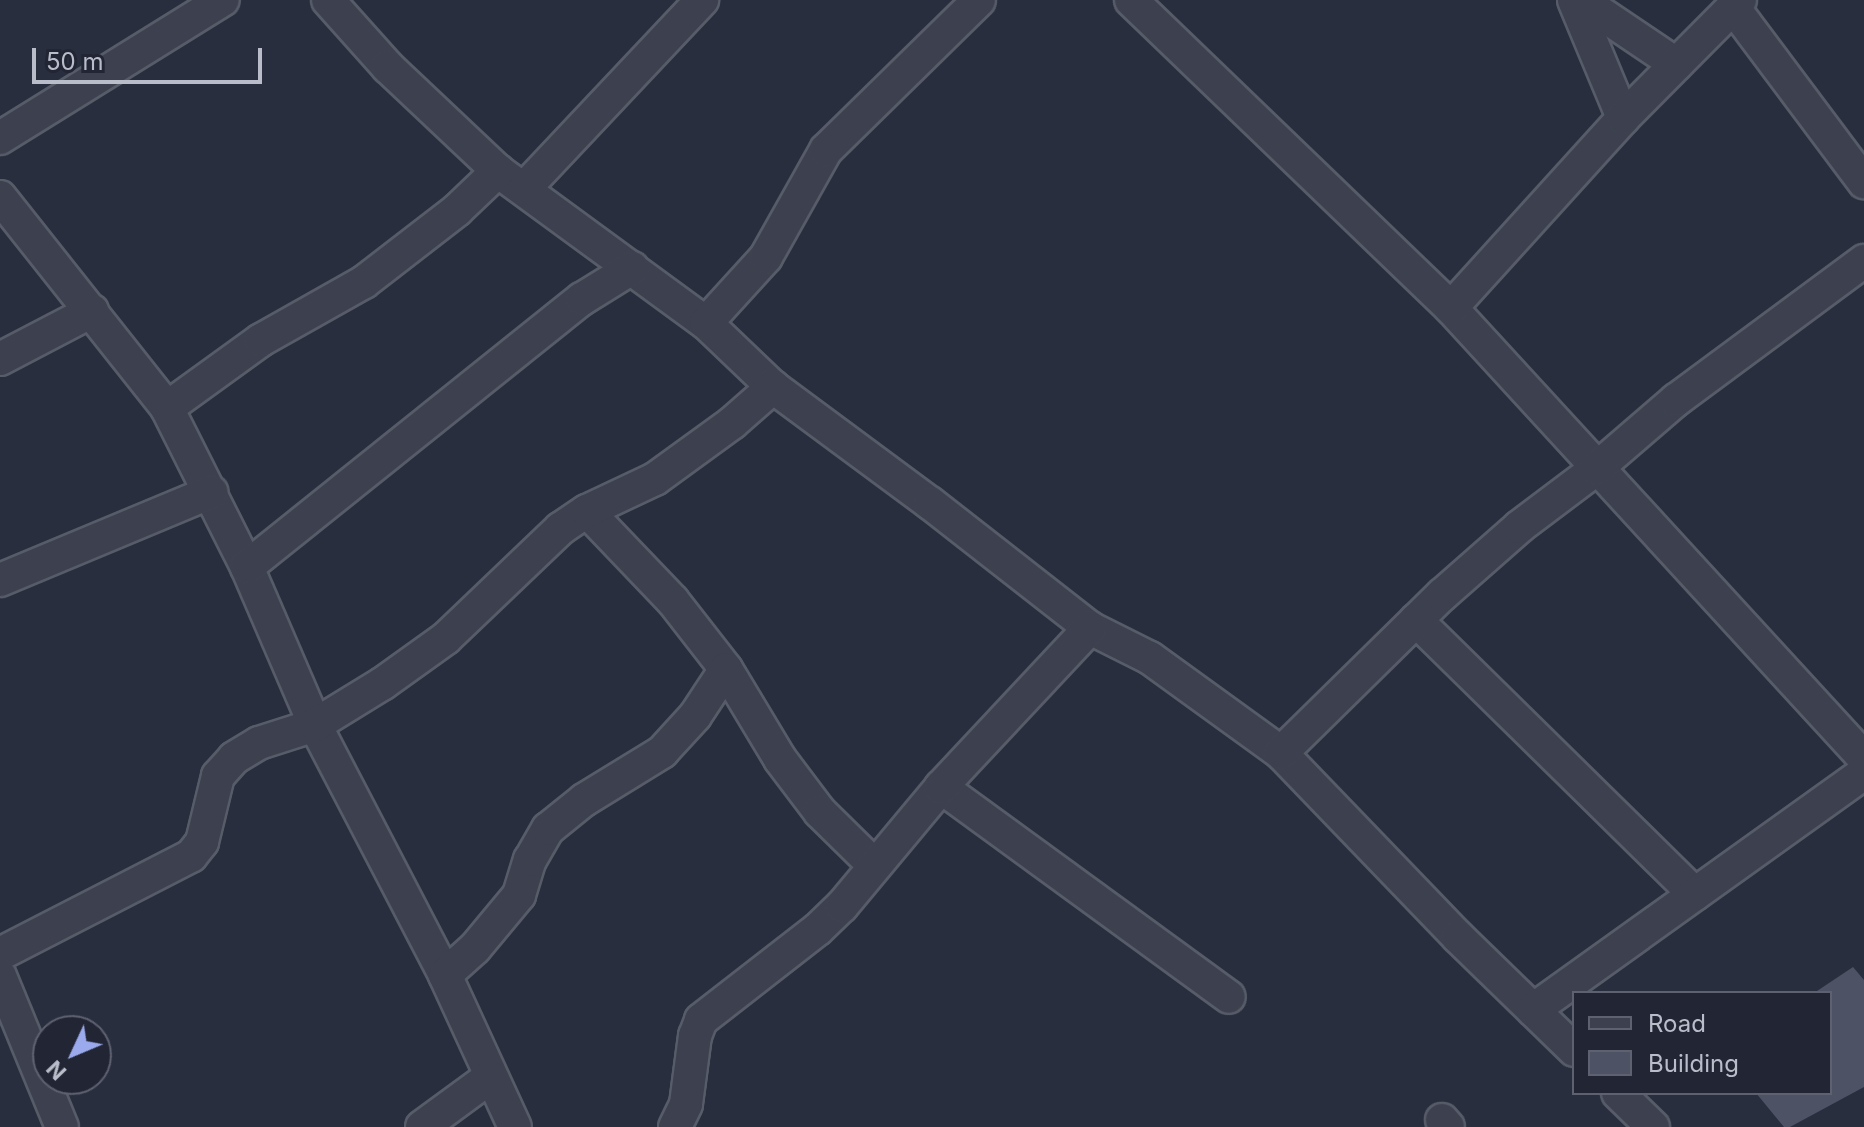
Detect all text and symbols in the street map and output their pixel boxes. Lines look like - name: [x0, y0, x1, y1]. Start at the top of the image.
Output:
- scale bar: [36, 32, 266, 82]
- text: 50 m: [46, 47, 104, 76]
- legend: [1572, 991, 1832, 1095]
- text: Road: [1648, 1009, 1706, 1038]
- north arrow: [32, 1015, 112, 1095]
- text: Building: [1648, 1049, 1739, 1078]
- text: N: [41, 1055, 71, 1085]

